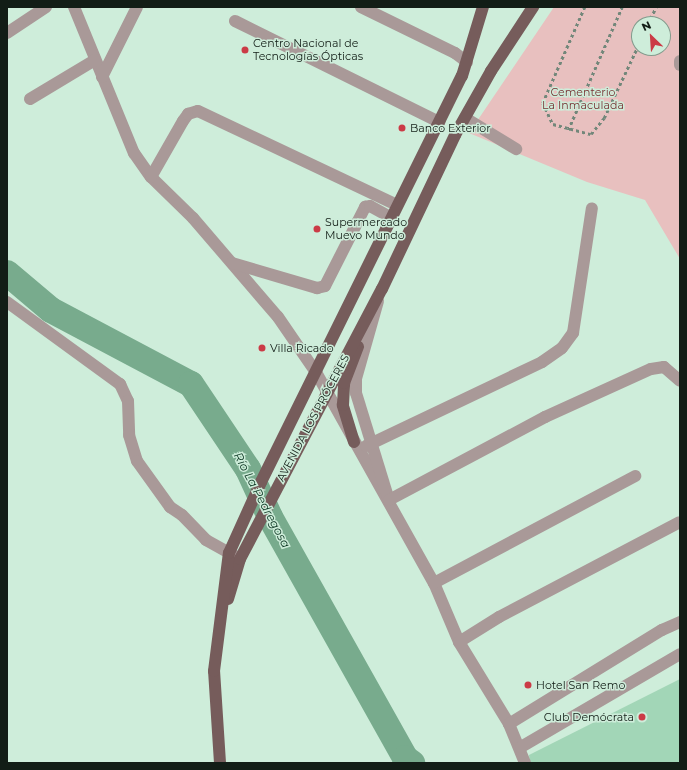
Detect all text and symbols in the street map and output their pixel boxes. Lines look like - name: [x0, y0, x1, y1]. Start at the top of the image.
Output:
- north arrow: [631, 16, 671, 56]
- text: N: [639, 18, 653, 34]
- place label: Centro Nacional de Tecnologías Ópticas: [253, 37, 363, 63]
- marker: Centro Nacional de Tecnologías Ópticas: [240, 45, 250, 55]
- park label: Cementerio La Inmaculada: [542, 86, 624, 112]
- place label: Banco Exterior: [410, 121, 491, 135]
- marker: Banco Exterior: [397, 123, 407, 133]
- place label: Supermercado Muevo Mundo: [325, 216, 407, 242]
- marker: Supermercado Muevo Mundo: [312, 224, 322, 234]
- place label: Villa Ricado: [270, 341, 334, 355]
- marker: Villa Ricado: [257, 343, 267, 353]
- street label: AVENIDA LOS PRÓCERES: [274, 352, 352, 484]
- water label: Río La Pedregosa: [231, 450, 293, 550]
- place label: Hotel San Remo: [536, 678, 625, 692]
- marker: Hotel San Remo: [523, 680, 533, 690]
- place label: Club Demócrata: [544, 710, 634, 724]
- marker: Club Demócrata: [637, 712, 647, 722]

